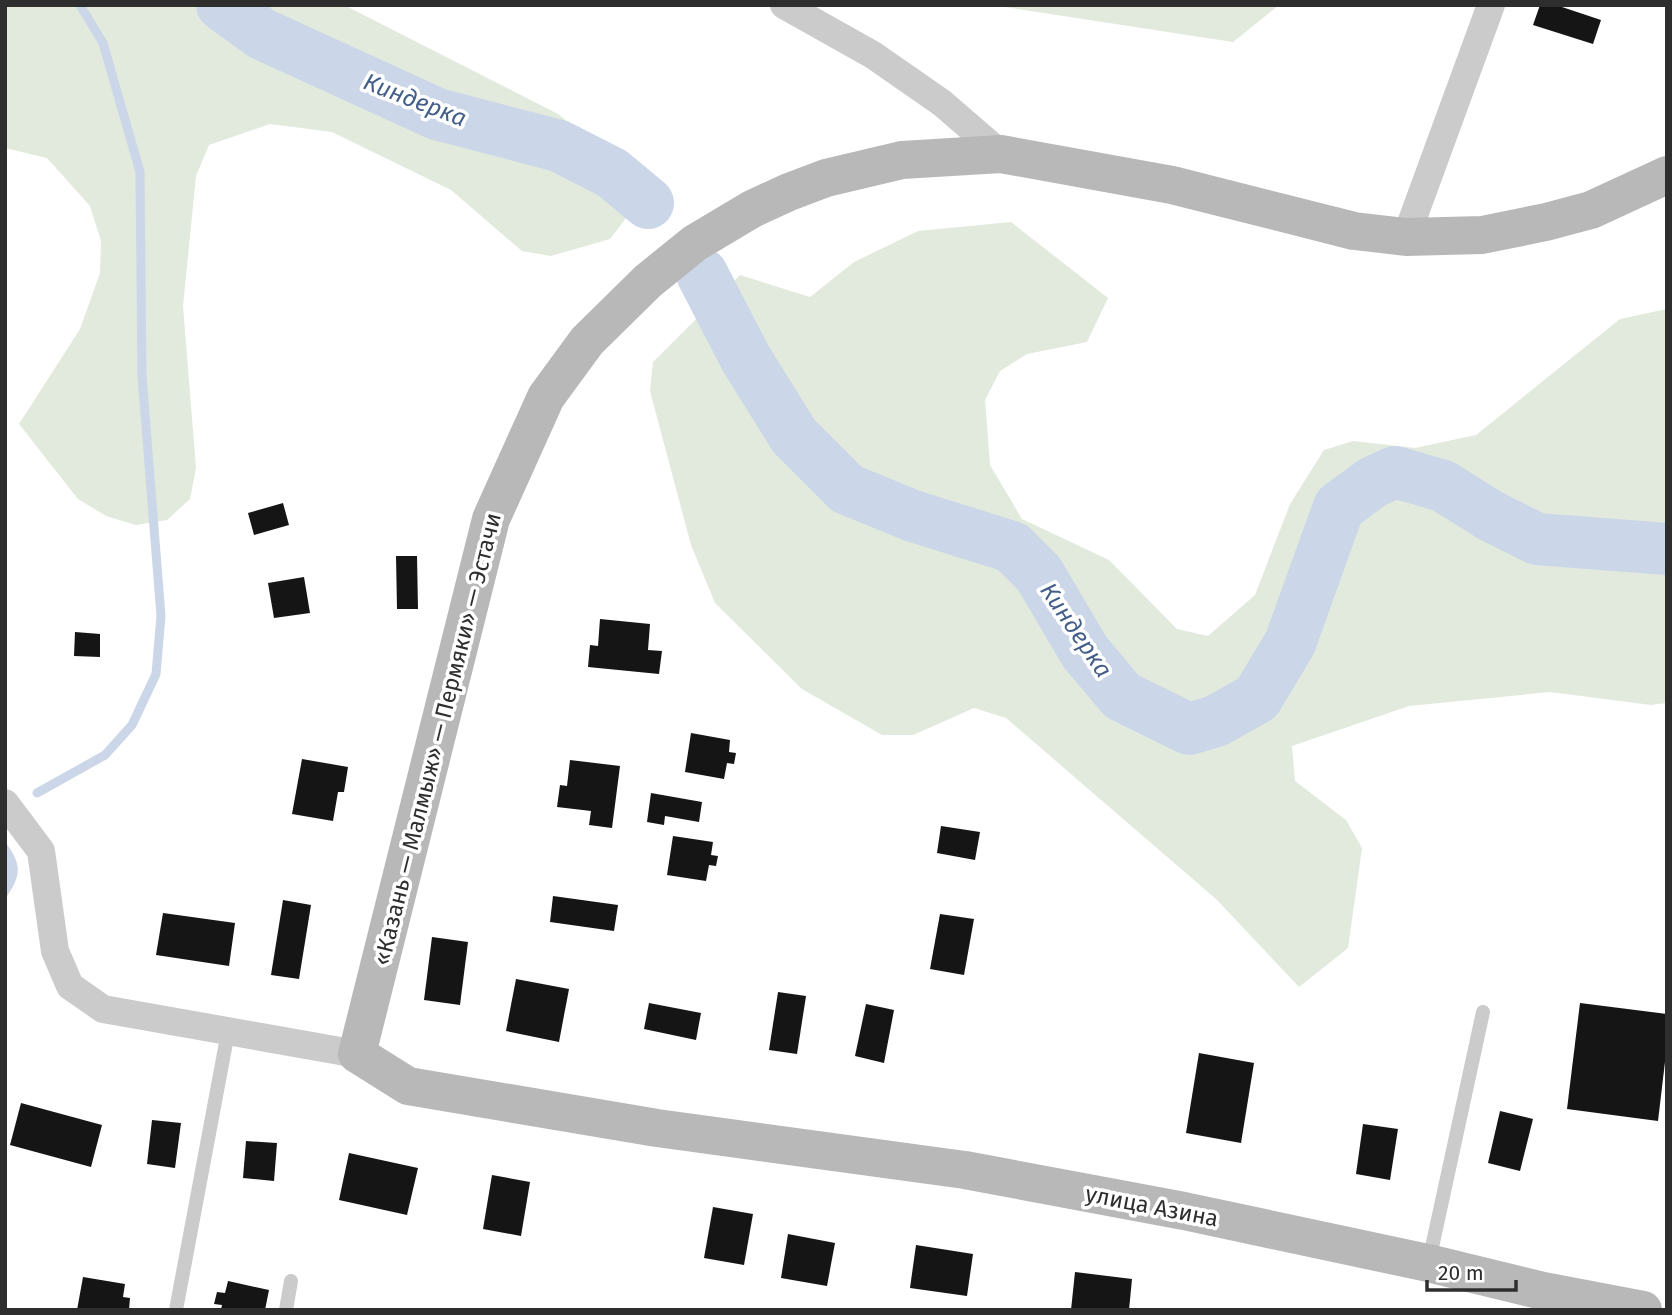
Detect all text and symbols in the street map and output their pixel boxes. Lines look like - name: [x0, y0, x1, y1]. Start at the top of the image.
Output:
- water label: Киндерка: [360, 68, 470, 132]
- street label: «Казань — Малмыж» — Пермяки» — Эстачи: [367, 510, 507, 968]
- water label: Киндерка: [1034, 577, 1118, 683]
- street label: улица Азина: [1083, 1179, 1221, 1233]
- scale bar: [1427, 1248, 1516, 1292]
- text: 20 m: [1438, 1260, 1484, 1286]

